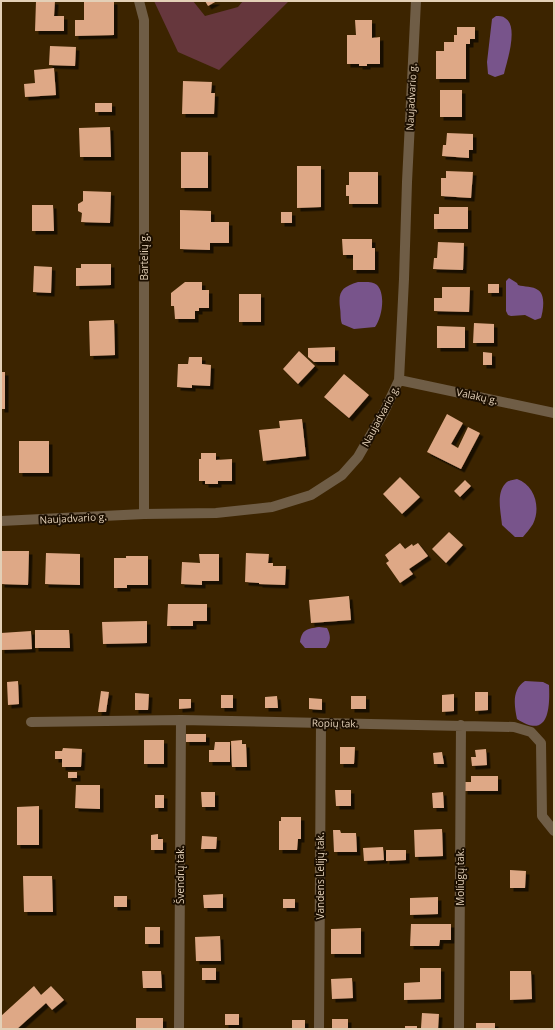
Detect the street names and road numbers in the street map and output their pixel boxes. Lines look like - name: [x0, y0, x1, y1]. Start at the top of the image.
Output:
- street label: Naujadvario g.: [402, 63, 420, 131]
- street label: Bartelių g.: [137, 233, 151, 281]
- street label: Naujadvario g.: [358, 383, 402, 449]
- street label: Valakų g.: [455, 385, 499, 407]
- street label: Naujadvario g.: [39, 509, 107, 527]
- street label: Ropių tak.: [312, 716, 358, 730]
- street label: Vandens Lelijų tak.: [313, 832, 327, 920]
- street label: Švendrų tak.: [173, 846, 187, 904]
- street label: Moliūgų tak.: [453, 848, 467, 906]

